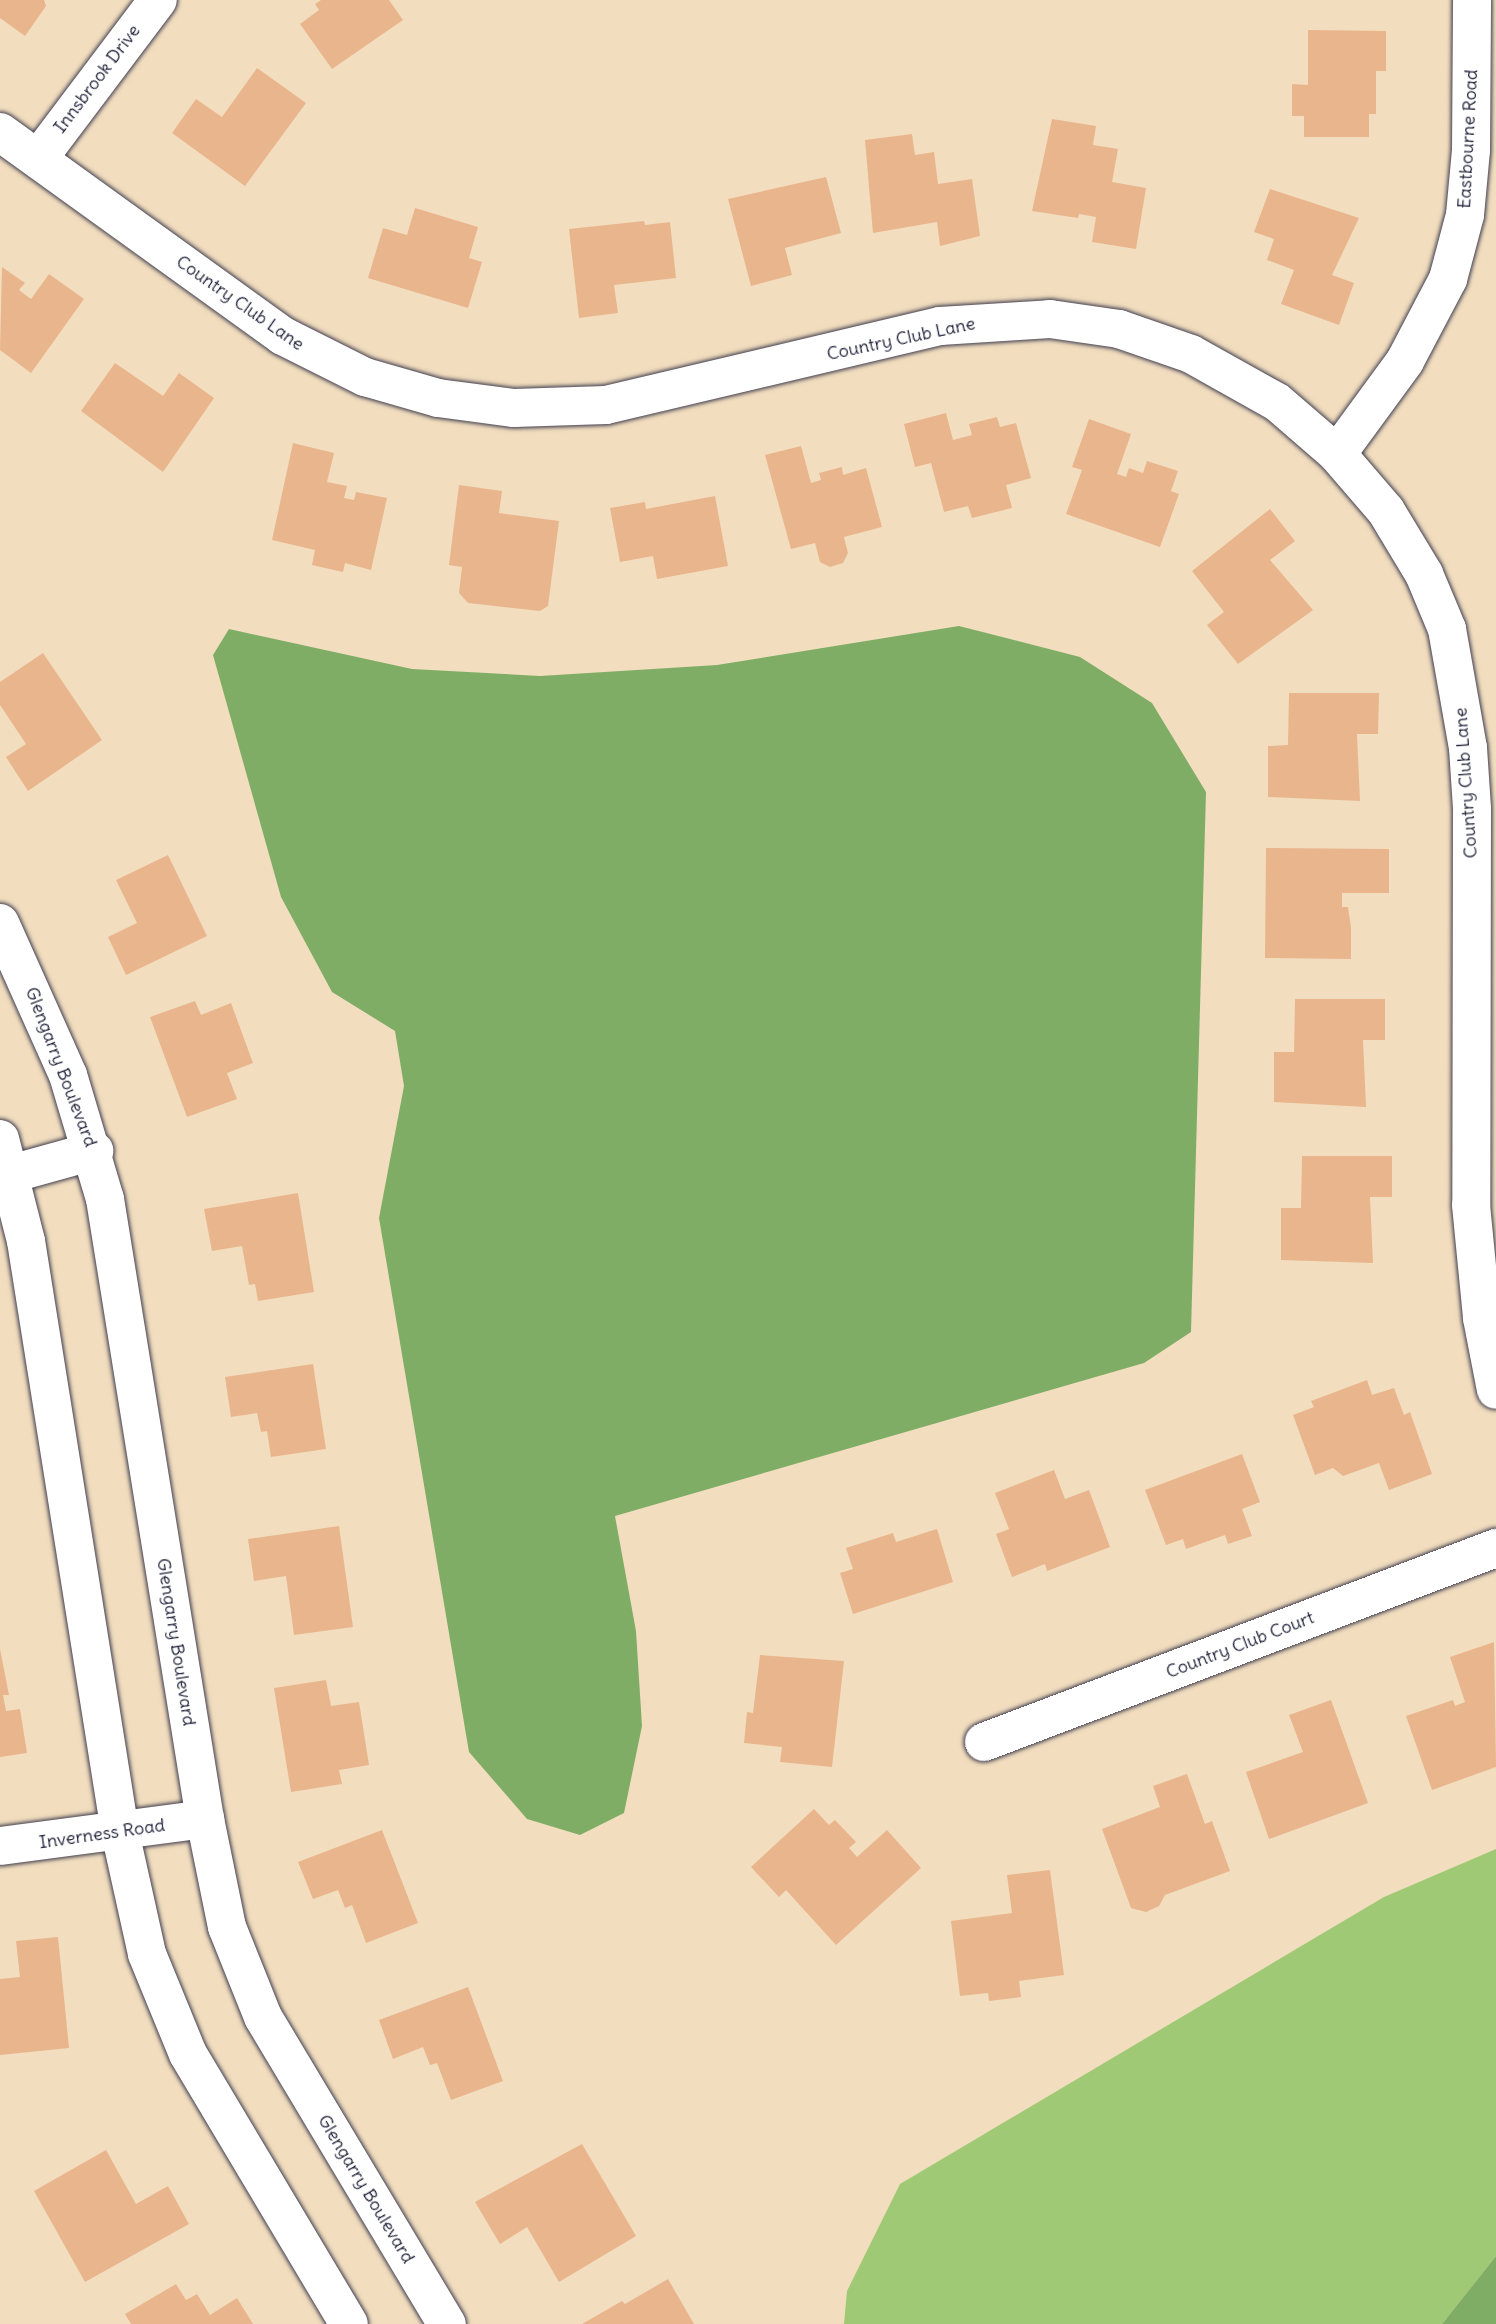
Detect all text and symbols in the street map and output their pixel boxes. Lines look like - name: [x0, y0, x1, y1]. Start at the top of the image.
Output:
- street label: Innsbrook Drive: [49, 21, 145, 137]
- street label: Eastbourne Road: [1454, 69, 1482, 209]
- street label: Country Club Lane: [172, 251, 308, 355]
- street label: Country Club Lane: [825, 313, 977, 365]
- street label: Country Club Lane: [1450, 707, 1482, 859]
- street label: Glengarry Boulevard: [21, 984, 101, 1150]
- street label: Glengarry Boulevard: [152, 1557, 200, 1727]
- street label: Country Club Court: [1163, 1607, 1317, 1683]
- street label: Inverness Road: [38, 1814, 166, 1854]
- street label: Glengarry Boulevard: [313, 2111, 419, 2267]

